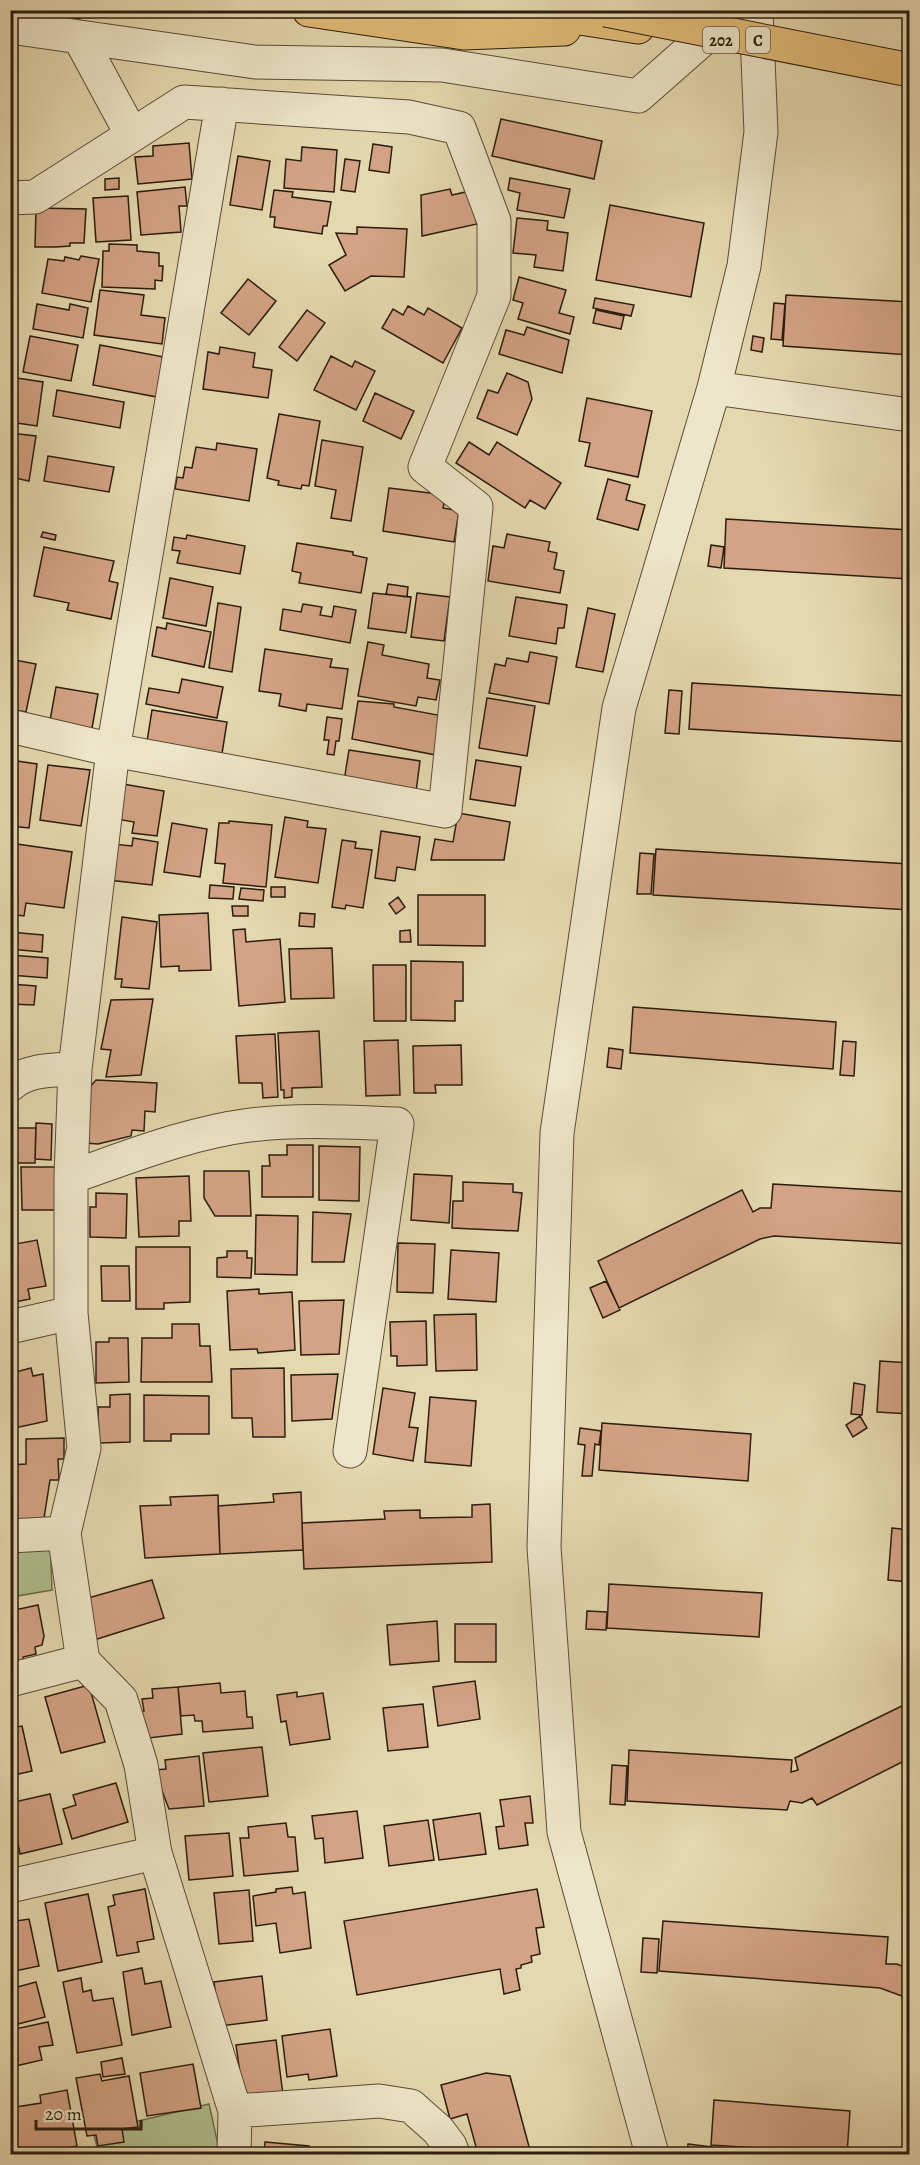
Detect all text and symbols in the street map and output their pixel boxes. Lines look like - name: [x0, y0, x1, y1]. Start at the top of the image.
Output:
- road number: 202: [703, 27, 739, 53]
- road number: C: [746, 27, 770, 53]
- scale bar: [36, 2093, 141, 2131]
- text: 20 m: [45, 2102, 82, 2126]

